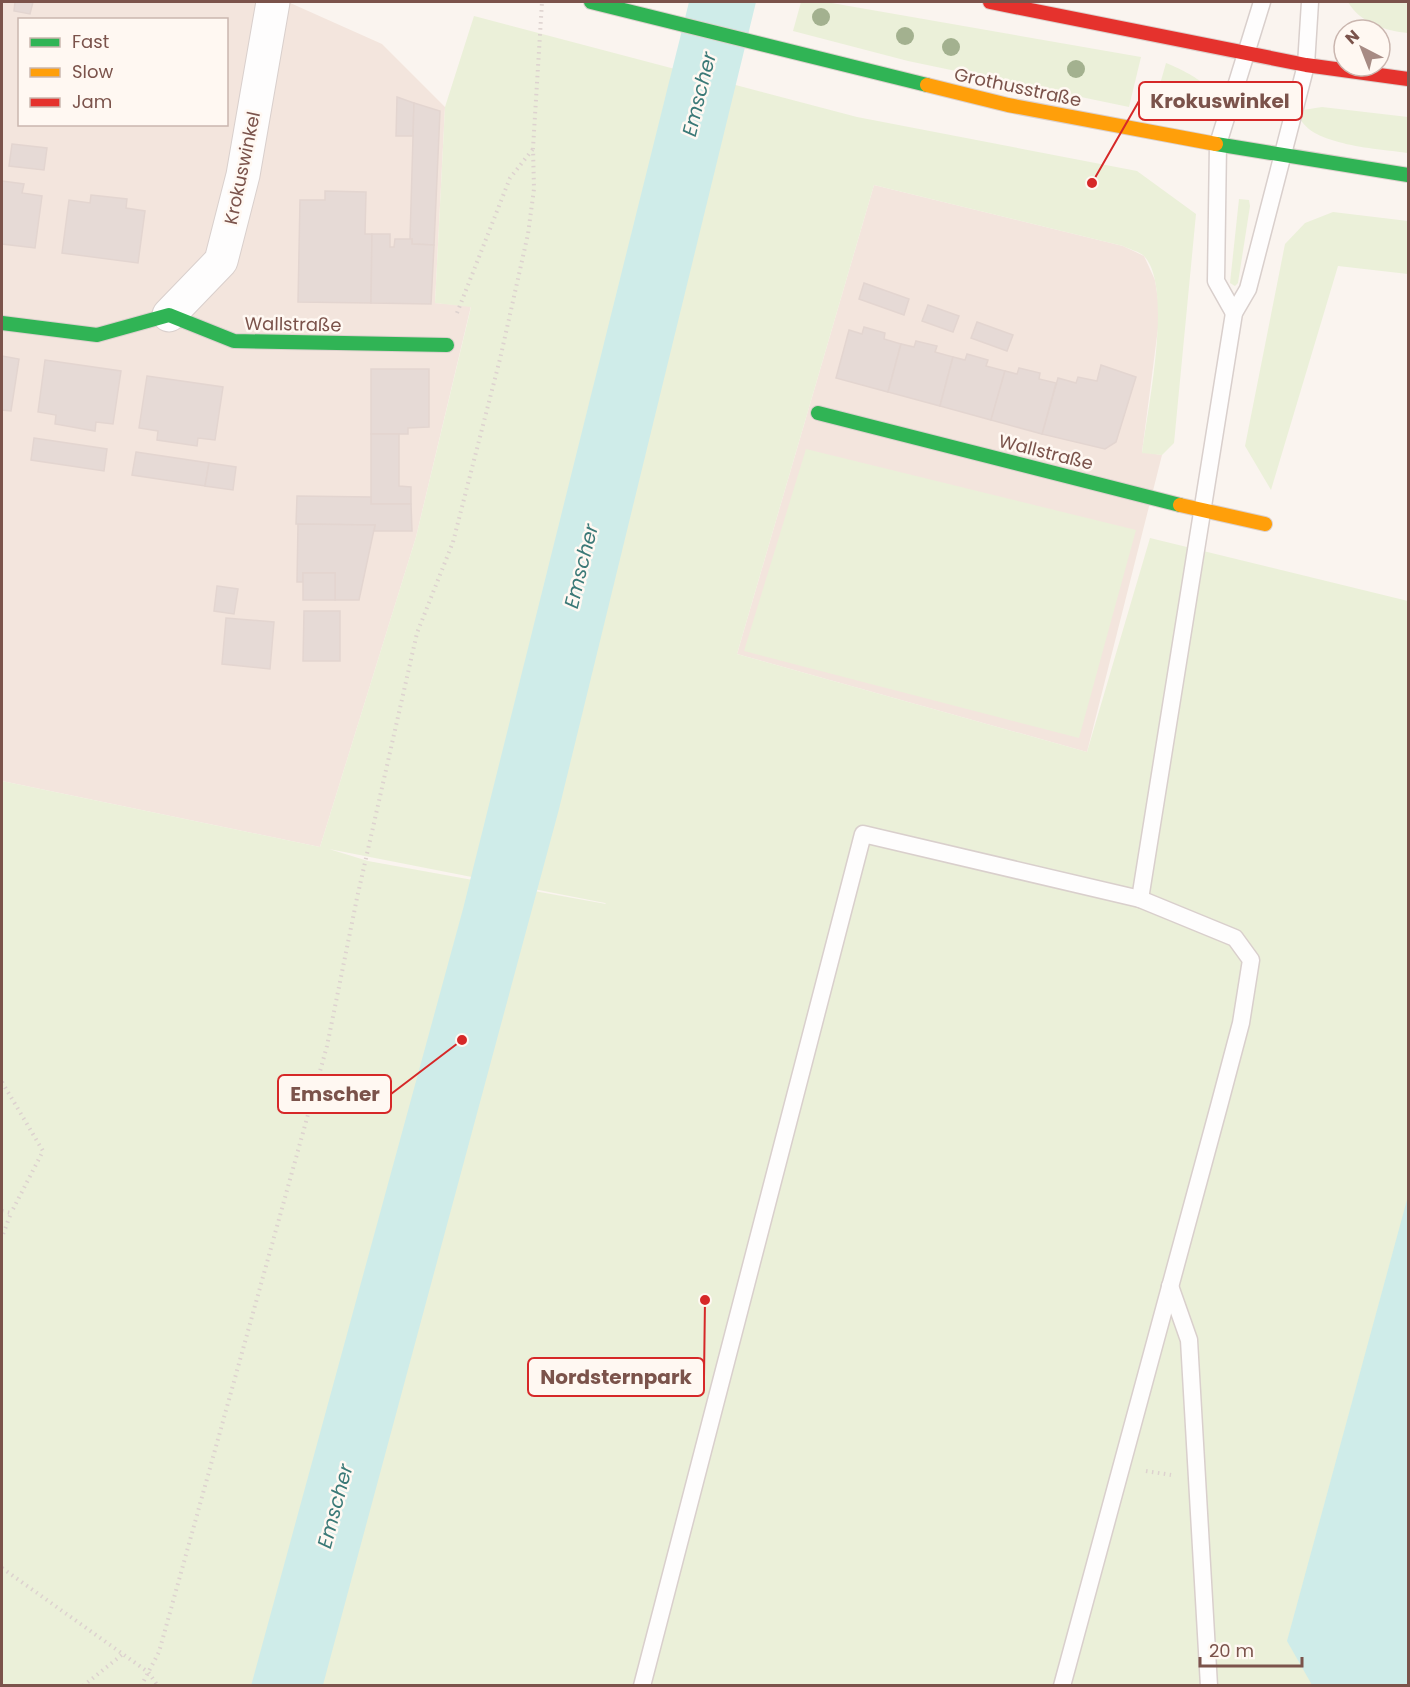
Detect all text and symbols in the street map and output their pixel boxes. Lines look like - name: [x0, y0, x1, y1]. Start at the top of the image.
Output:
- legend: [18, 18, 228, 126]
- north arrow: [1332, 18, 1392, 78]
- text: N: [1340, 25, 1364, 50]
- text: Fast: [72, 29, 109, 54]
- water label: Emscher: [675, 48, 723, 139]
- text: Slow: [72, 59, 114, 84]
- street label: Grothusstraße: [952, 61, 1084, 113]
- callout: Krokuswinkel: [1139, 82, 1302, 120]
- text: Krokuswinkel: [1150, 87, 1290, 115]
- text: Jam: [72, 89, 112, 114]
- street label: Krokuswinkel: [218, 109, 266, 227]
- street label: Wallstraße: [244, 311, 342, 337]
- street label: Wallstraße: [996, 428, 1096, 476]
- water label: Emscher: [557, 520, 605, 611]
- callout: Emscher: [278, 1075, 391, 1113]
- text: Emscher: [290, 1080, 380, 1108]
- callout: Nordsternpark: [528, 1358, 704, 1396]
- text: Nordsternpark: [540, 1363, 692, 1391]
- water label: Emscher: [310, 1460, 360, 1551]
- scale bar: [1200, 1630, 1302, 1668]
- text: 20 m: [1209, 1638, 1254, 1663]

